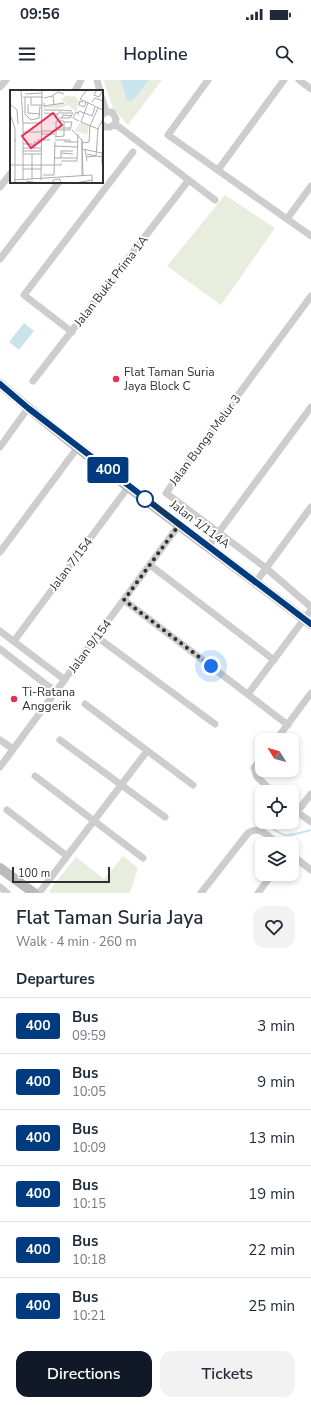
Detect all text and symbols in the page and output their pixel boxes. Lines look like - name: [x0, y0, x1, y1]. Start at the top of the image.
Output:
- text: 09:56: [20, 4, 60, 24]
- text: Hopline: [123, 42, 188, 66]
- icon: menu: [16, 43, 38, 65]
- icon: search: [273, 43, 295, 65]
- inset map: [10, 90, 103, 183]
- street label: Jalan Bukit Prima 1A: [70, 232, 152, 331]
- place label: Flat Taman Suria Jaya Block C: [123, 364, 215, 394]
- marker: Flat Taman Suria Jaya Block C: [111, 374, 121, 384]
- street label: Jalan Bunga Melur 3: [165, 391, 244, 489]
- line badge: 400: [85, 457, 131, 483]
- text: 400: [95, 460, 121, 479]
- unlabelled marker: [136, 490, 154, 508]
- street label: Jalan 1/114A: [166, 496, 233, 552]
- street label: Jalan 7/154: [45, 534, 96, 594]
- street label: Jalan 9/154: [64, 616, 115, 676]
- your location: [201, 656, 221, 676]
- place label: Ti-Ratana Anggerik: [22, 684, 75, 714]
- marker: Ti-Ratana Anggerik: [9, 694, 19, 704]
- north arrow: [255, 733, 299, 777]
- map controls: [255, 733, 299, 881]
- button: locate: [255, 785, 299, 829]
- button: layers: [255, 837, 299, 881]
- scale bar: [12, 865, 110, 884]
- text: 100 m: [18, 866, 50, 881]
- text: Flat Taman Suria Jaya: [16, 905, 203, 931]
- button: heart: [253, 906, 295, 948]
- text: Walk · 4 min · 260 m: [16, 933, 137, 951]
- text: Departures: [16, 969, 95, 989]
- text: Bus: [72, 1007, 98, 1027]
- text: 400: [25, 1016, 51, 1035]
- text: 3 min: [257, 1016, 295, 1036]
- text: 09:59: [72, 1027, 106, 1045]
- text: Bus: [72, 1063, 98, 1083]
- text: 400: [25, 1072, 51, 1091]
- text: 9 min: [257, 1072, 295, 1092]
- text: 10:05: [72, 1083, 106, 1101]
- text: Bus: [72, 1119, 98, 1139]
- text: 400: [25, 1128, 51, 1147]
- text: 13 min: [248, 1128, 295, 1148]
- text: 10:09: [72, 1139, 106, 1157]
- text: Bus: [72, 1175, 98, 1195]
- text: 400: [25, 1184, 51, 1203]
- text: 19 min: [248, 1184, 295, 1204]
- text: 10:15: [72, 1195, 106, 1213]
- text: Bus: [72, 1231, 98, 1251]
- text: 400: [25, 1240, 51, 1259]
- text: 22 min: [248, 1240, 295, 1260]
- text: 10:18: [72, 1251, 106, 1269]
- text: Bus: [72, 1287, 98, 1307]
- text: 400: [25, 1296, 51, 1315]
- text: 25 min: [248, 1296, 295, 1316]
- text: 10:21: [72, 1307, 106, 1325]
- button: Directions: [16, 1351, 152, 1397]
- button: Tickets: [160, 1351, 295, 1397]

